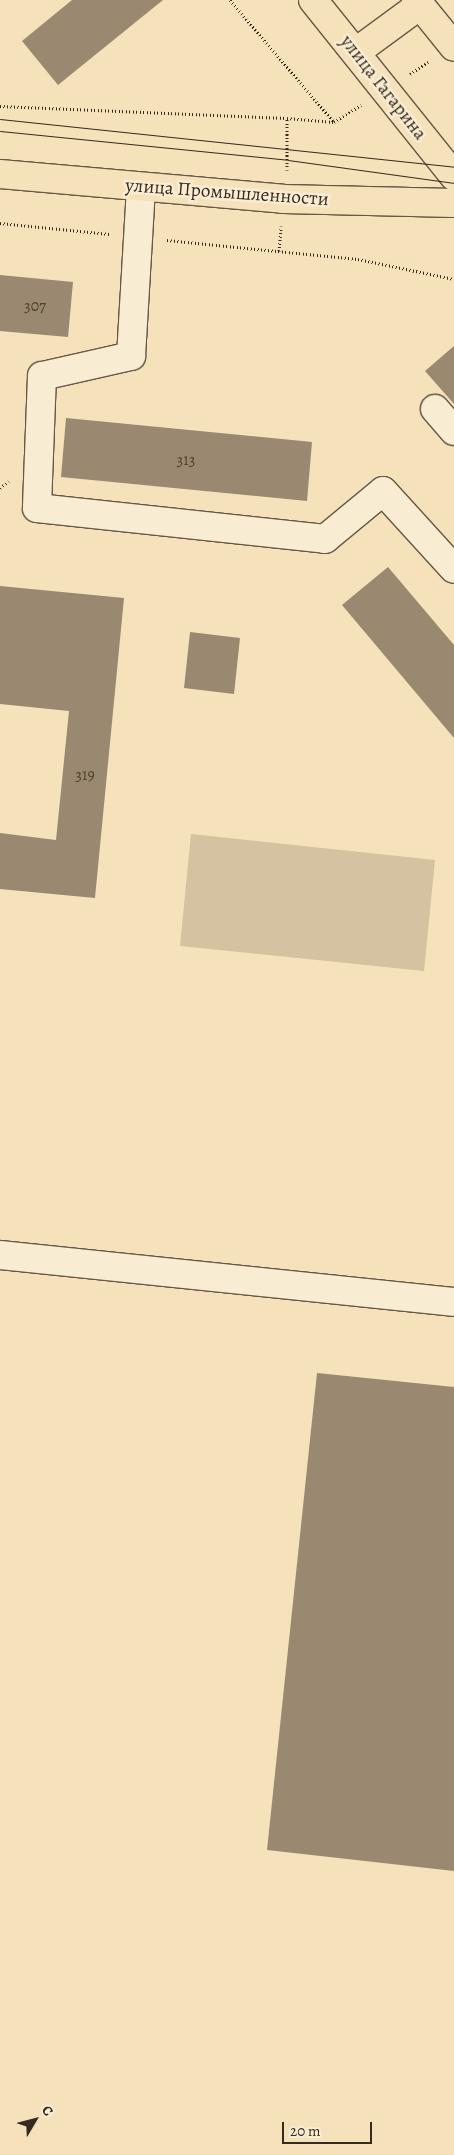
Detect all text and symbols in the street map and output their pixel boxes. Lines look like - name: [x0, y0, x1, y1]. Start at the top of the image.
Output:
- street label: улица Гагарина: [335, 31, 431, 145]
- street label: улица Промышленности: [124, 175, 330, 211]
- house number: 307: [24, 296, 46, 316]
- house number: 313: [177, 450, 195, 470]
- house number: 319: [75, 765, 95, 785]
- north arrow: [10, 2095, 60, 2145]
- text: С: [37, 2102, 58, 2120]
- scale bar: [284, 2112, 374, 2144]
- text: 20 m: [290, 2121, 321, 2141]

